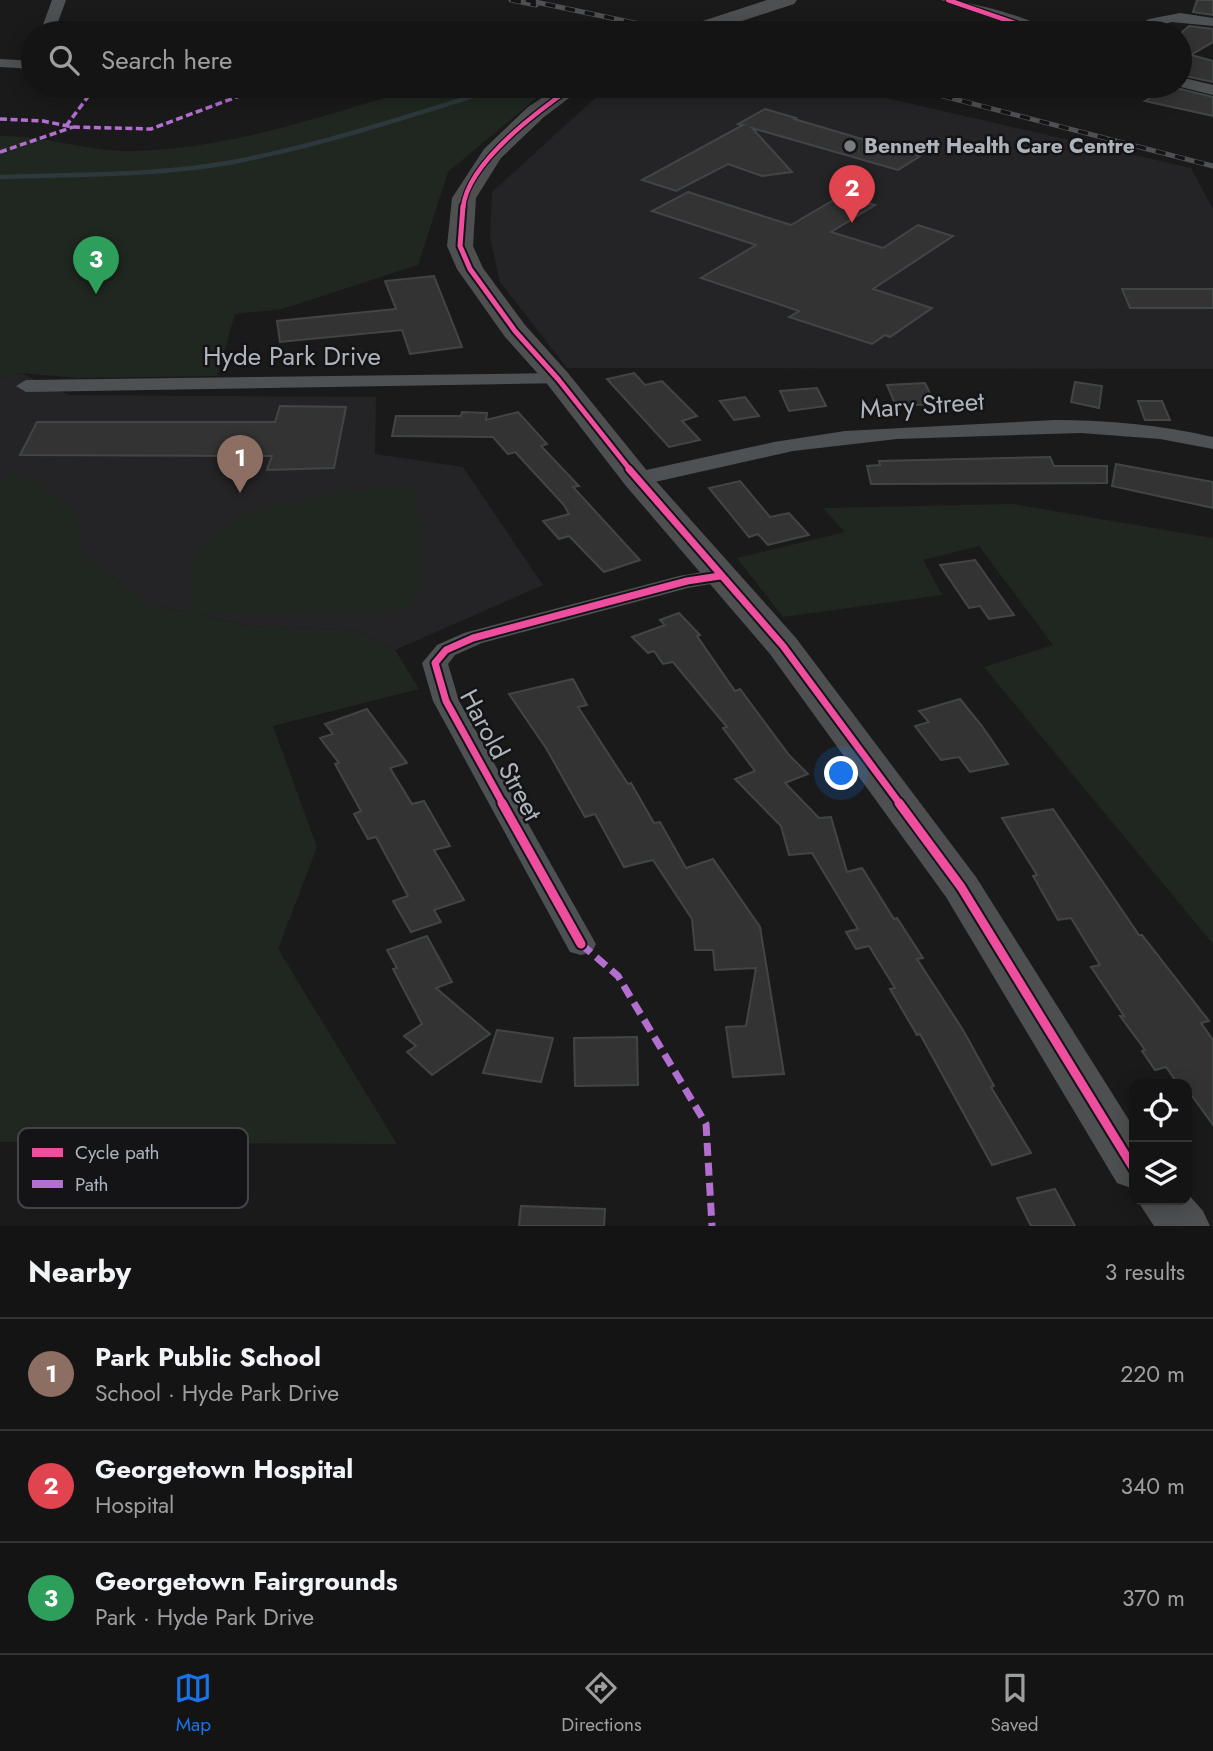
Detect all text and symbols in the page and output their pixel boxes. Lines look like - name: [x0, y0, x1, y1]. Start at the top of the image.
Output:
- search box: [21, 21, 1192, 98]
- icon: search: [45, 41, 83, 79]
- text: Search here: [101, 41, 233, 79]
- place label: Bennett Health Care Centre: [864, 131, 1135, 161]
- marker: Bennett Health Care Centre: [842, 138, 858, 154]
- pin: 2: [829, 165, 875, 223]
- pin: 3: [73, 236, 119, 294]
- street label: Hyde Park Drive: [203, 337, 381, 375]
- street label: Mary Street: [859, 382, 986, 428]
- pin: 1: [217, 435, 263, 493]
- street label: Harold Street: [450, 682, 552, 828]
- your location: [824, 756, 858, 790]
- map controls: [1129, 1079, 1192, 1205]
- button: locate: [1129, 1079, 1192, 1142]
- legend: [18, 1128, 248, 1208]
- text: Cycle path: [75, 1139, 160, 1166]
- button: layers: [1129, 1142, 1192, 1205]
- text: Path: [75, 1171, 109, 1198]
- text: Nearby: [28, 1250, 131, 1293]
- text: 3 results: [1105, 1255, 1185, 1289]
- text: Park Public School: [95, 1338, 321, 1376]
- text: 1: [45, 1357, 57, 1391]
- text: 220 m: [1120, 1357, 1185, 1391]
- text: School · Hyde Park Drive: [95, 1376, 339, 1410]
- text: Georgetown Hospital: [95, 1450, 353, 1488]
- text: 2: [43, 1469, 59, 1503]
- text: 340 m: [1120, 1469, 1185, 1503]
- text: Hospital: [95, 1488, 174, 1522]
- text: Georgetown Fairgrounds: [95, 1562, 398, 1600]
- text: 3: [44, 1581, 58, 1615]
- text: 370 m: [1122, 1581, 1185, 1615]
- text: Park · Hyde Park Drive: [95, 1600, 314, 1634]
- tab: Map: [174, 1669, 212, 1738]
- tab: Directions: [561, 1669, 642, 1738]
- tab: Saved: [990, 1669, 1039, 1738]

